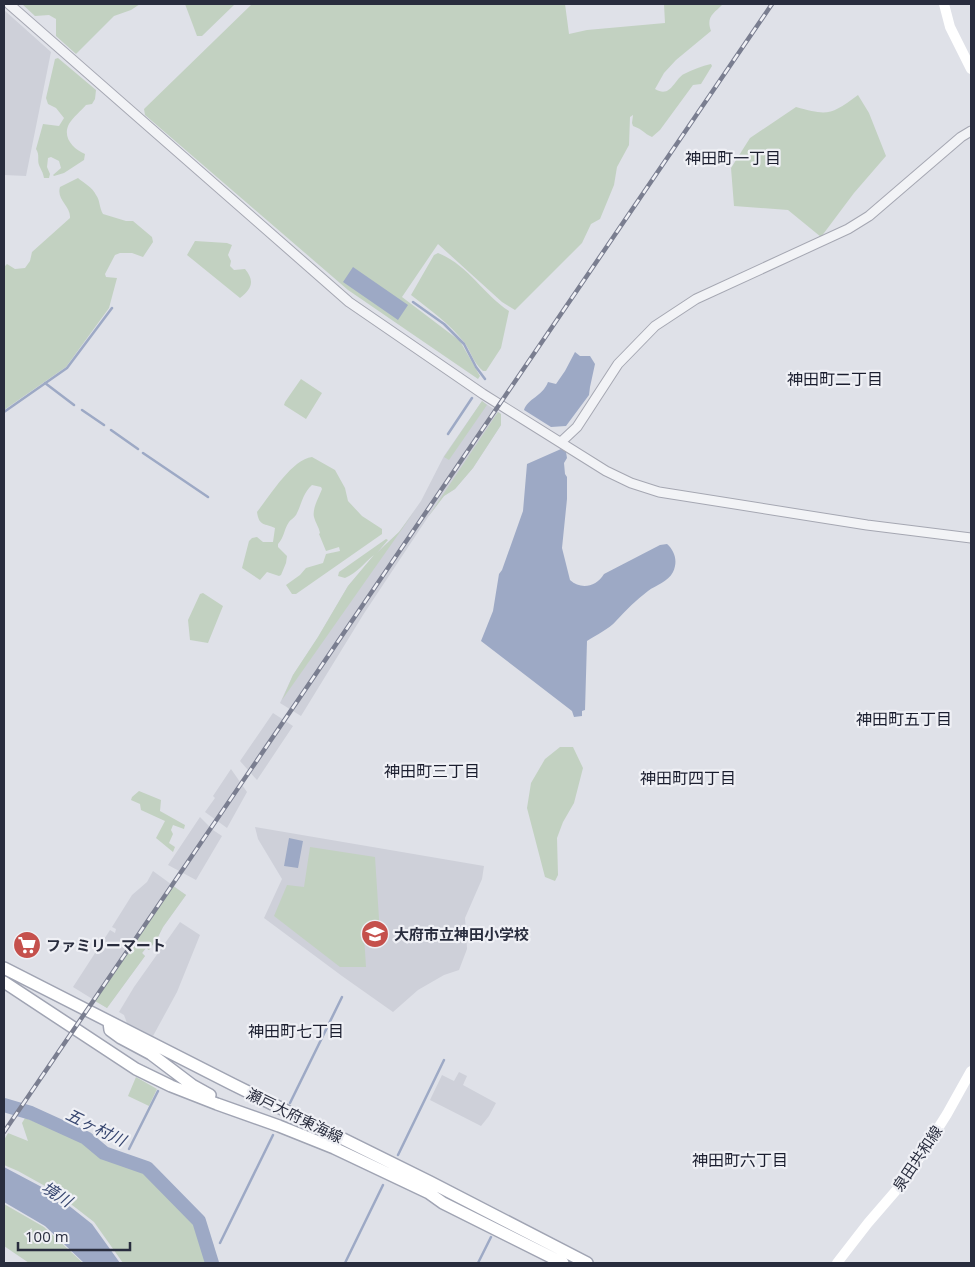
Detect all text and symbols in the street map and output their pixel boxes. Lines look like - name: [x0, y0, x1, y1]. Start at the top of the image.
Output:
- district label: 神田町一丁目: [685, 147, 781, 169]
- district label: 神田町二丁目: [787, 368, 883, 390]
- district label: 神田町五丁目: [856, 708, 952, 730]
- district label: 神田町三丁目: [384, 760, 480, 782]
- district label: 神田町四丁目: [640, 767, 736, 789]
- school or university icon: 大府市立神田小学校: [360, 919, 390, 949]
- place label: 大府市立神田小学校: [394, 924, 529, 944]
- supermarket icon: ファミリーマート: [12, 930, 42, 960]
- place label: ファミリーマート: [46, 935, 166, 955]
- district label: 神田町七丁目: [248, 1020, 344, 1042]
- street label: 瀬戸大府東海線: [243, 1083, 347, 1147]
- water label: 五ヶ村川: [62, 1103, 131, 1152]
- street label: 泉田共和線: [888, 1121, 946, 1195]
- district label: 神田町六丁目: [692, 1149, 788, 1171]
- water label: 境川: [38, 1176, 78, 1213]
- scale bar: [18, 1220, 130, 1252]
- text: 100 m: [25, 1226, 69, 1246]

